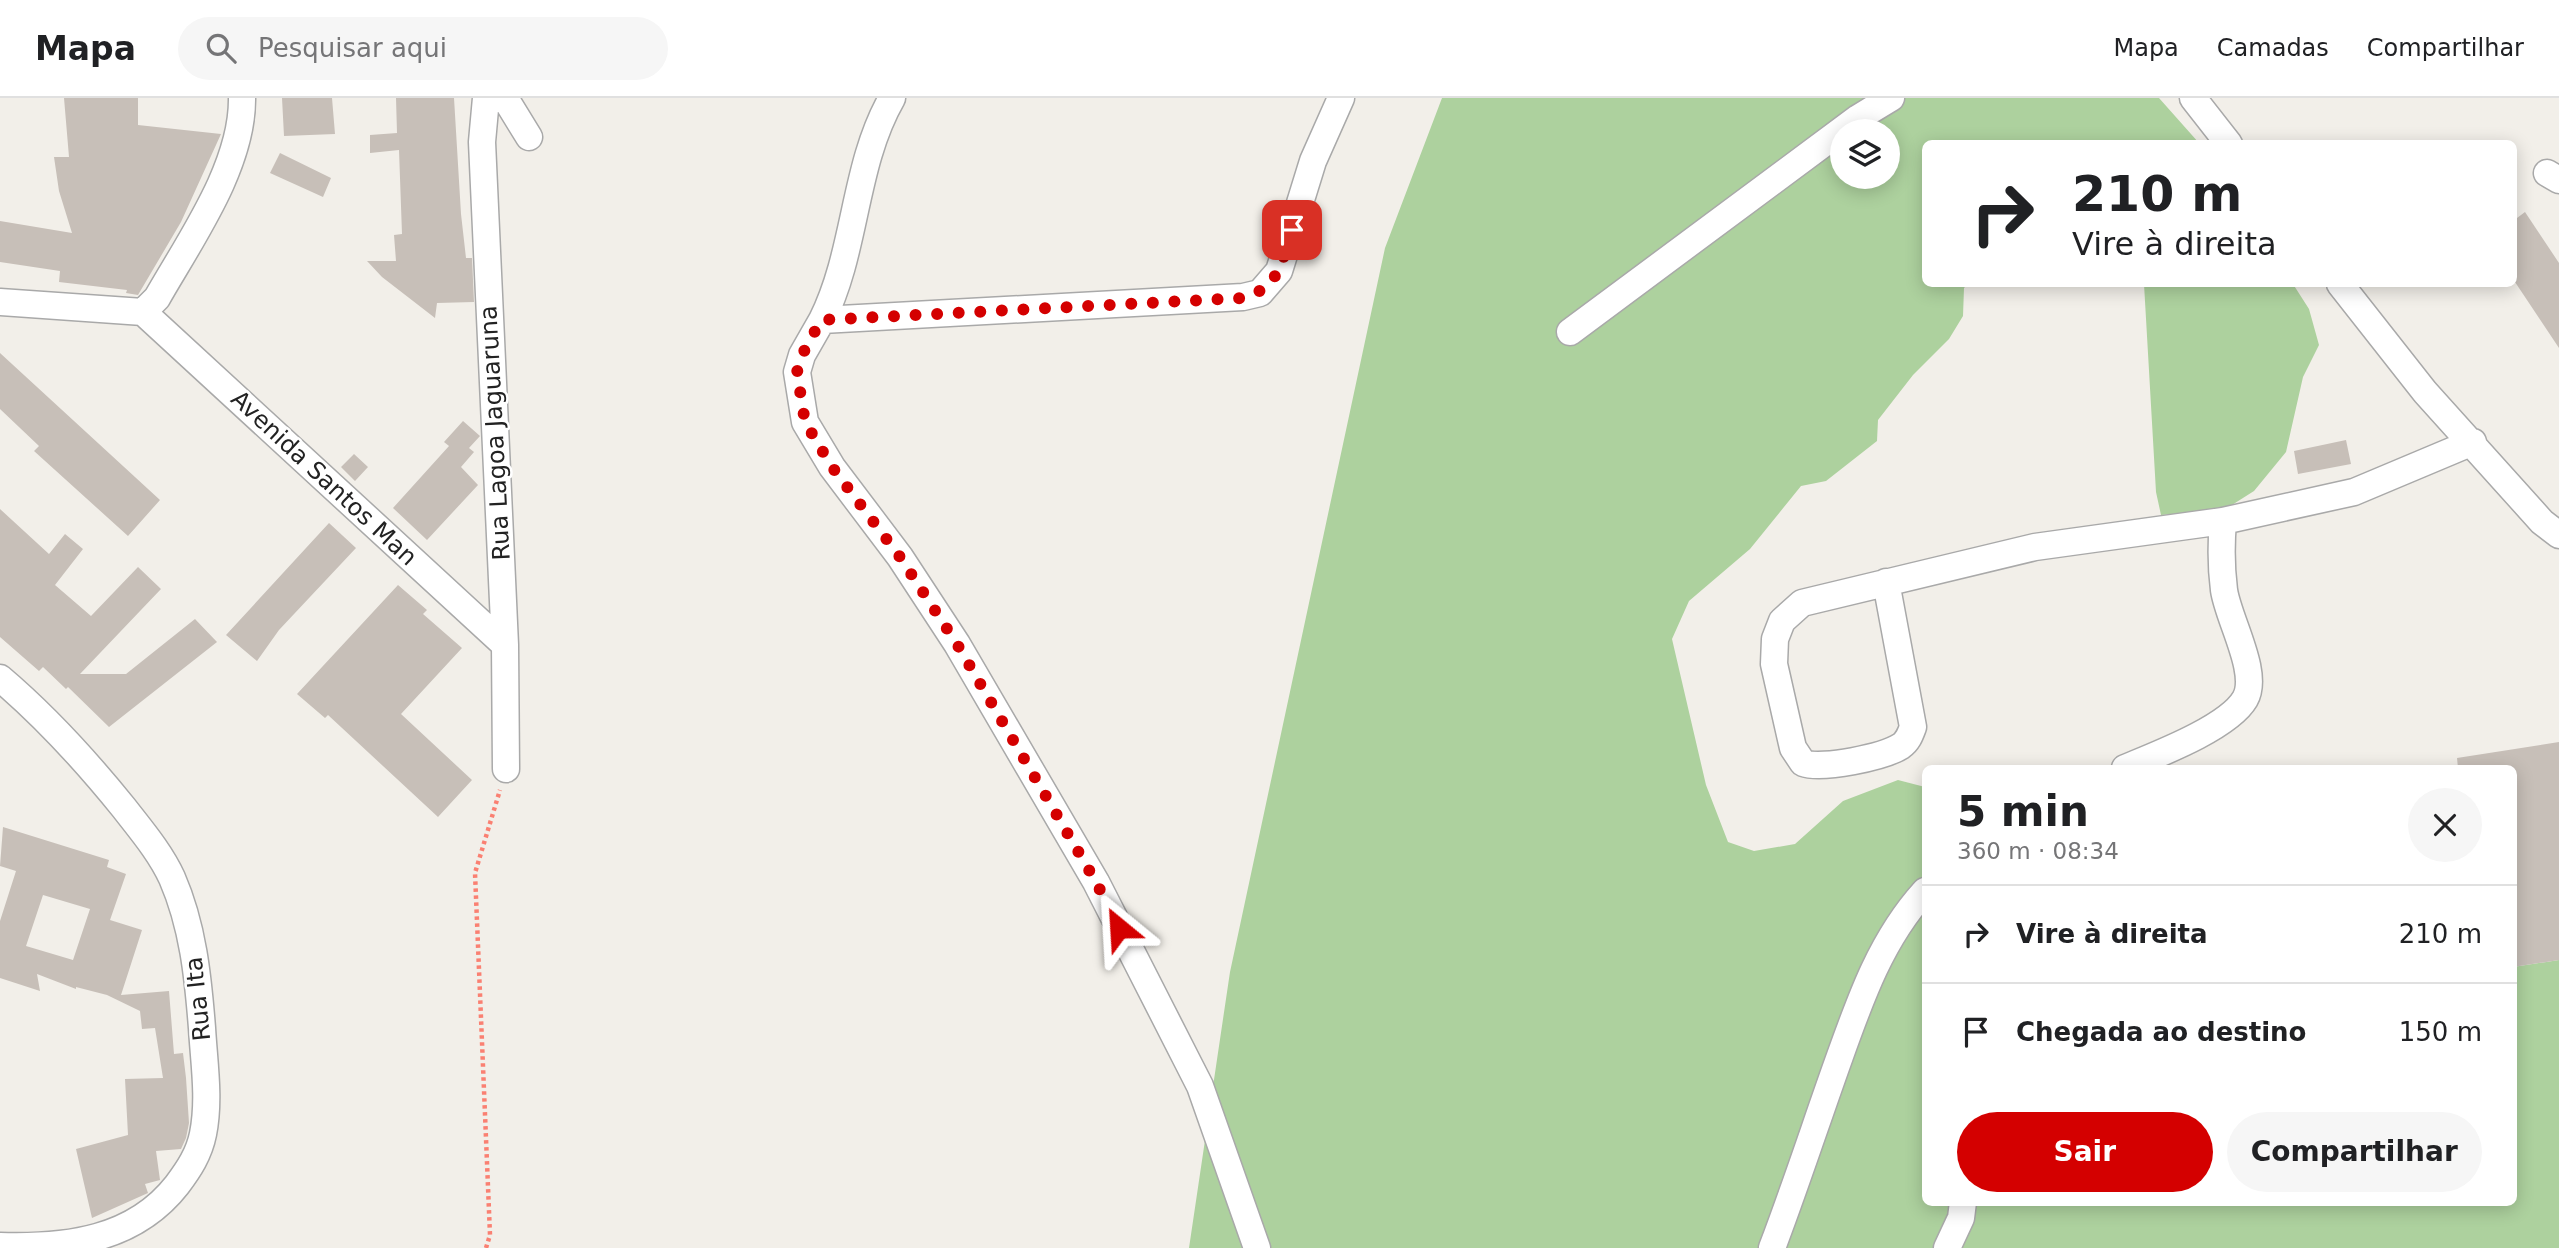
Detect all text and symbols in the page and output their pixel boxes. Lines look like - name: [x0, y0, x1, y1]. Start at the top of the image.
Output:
- search box: [178, 17, 668, 80]
- text: Mapa: [35, 29, 136, 68]
- icon: search: [202, 29, 240, 67]
- text: Pesquisar aqui: [258, 33, 447, 63]
- text: Mapa: [2113, 34, 2179, 62]
- text: Camadas: [2217, 34, 2329, 62]
- text: Compartilhar: [2367, 34, 2524, 62]
- map controls: [1830, 119, 1900, 189]
- button: layers: [1830, 119, 1900, 189]
- text: 210 m: [2072, 166, 2242, 223]
- icon: right: [1957, 168, 2048, 259]
- pin: [1262, 200, 1322, 260]
- icon: arrive: [1273, 211, 1311, 249]
- text: Vire à direita: [2072, 225, 2277, 263]
- street label: Rua Lagoa Jaguaruna: [474, 305, 516, 561]
- street label: Avenida Santos Man: [225, 385, 423, 571]
- text: 5 min: [1957, 787, 2089, 836]
- button: close: [2408, 788, 2482, 862]
- text: 360 m · 08:34: [1957, 838, 2119, 864]
- position arrow: [1082, 891, 1156, 965]
- icon: right: [1957, 915, 1995, 953]
- text: Vire à direita: [2016, 919, 2208, 949]
- text: 210 m: [2399, 919, 2482, 949]
- street label: Rua Ita: [180, 956, 216, 1042]
- icon: arrive: [1957, 1013, 1995, 1051]
- text: Chegada ao destino: [2016, 1017, 2306, 1047]
- text: 150 m: [2399, 1017, 2482, 1047]
- button: Sair: [1957, 1112, 2213, 1192]
- button: Compartilhar: [2227, 1112, 2482, 1192]

